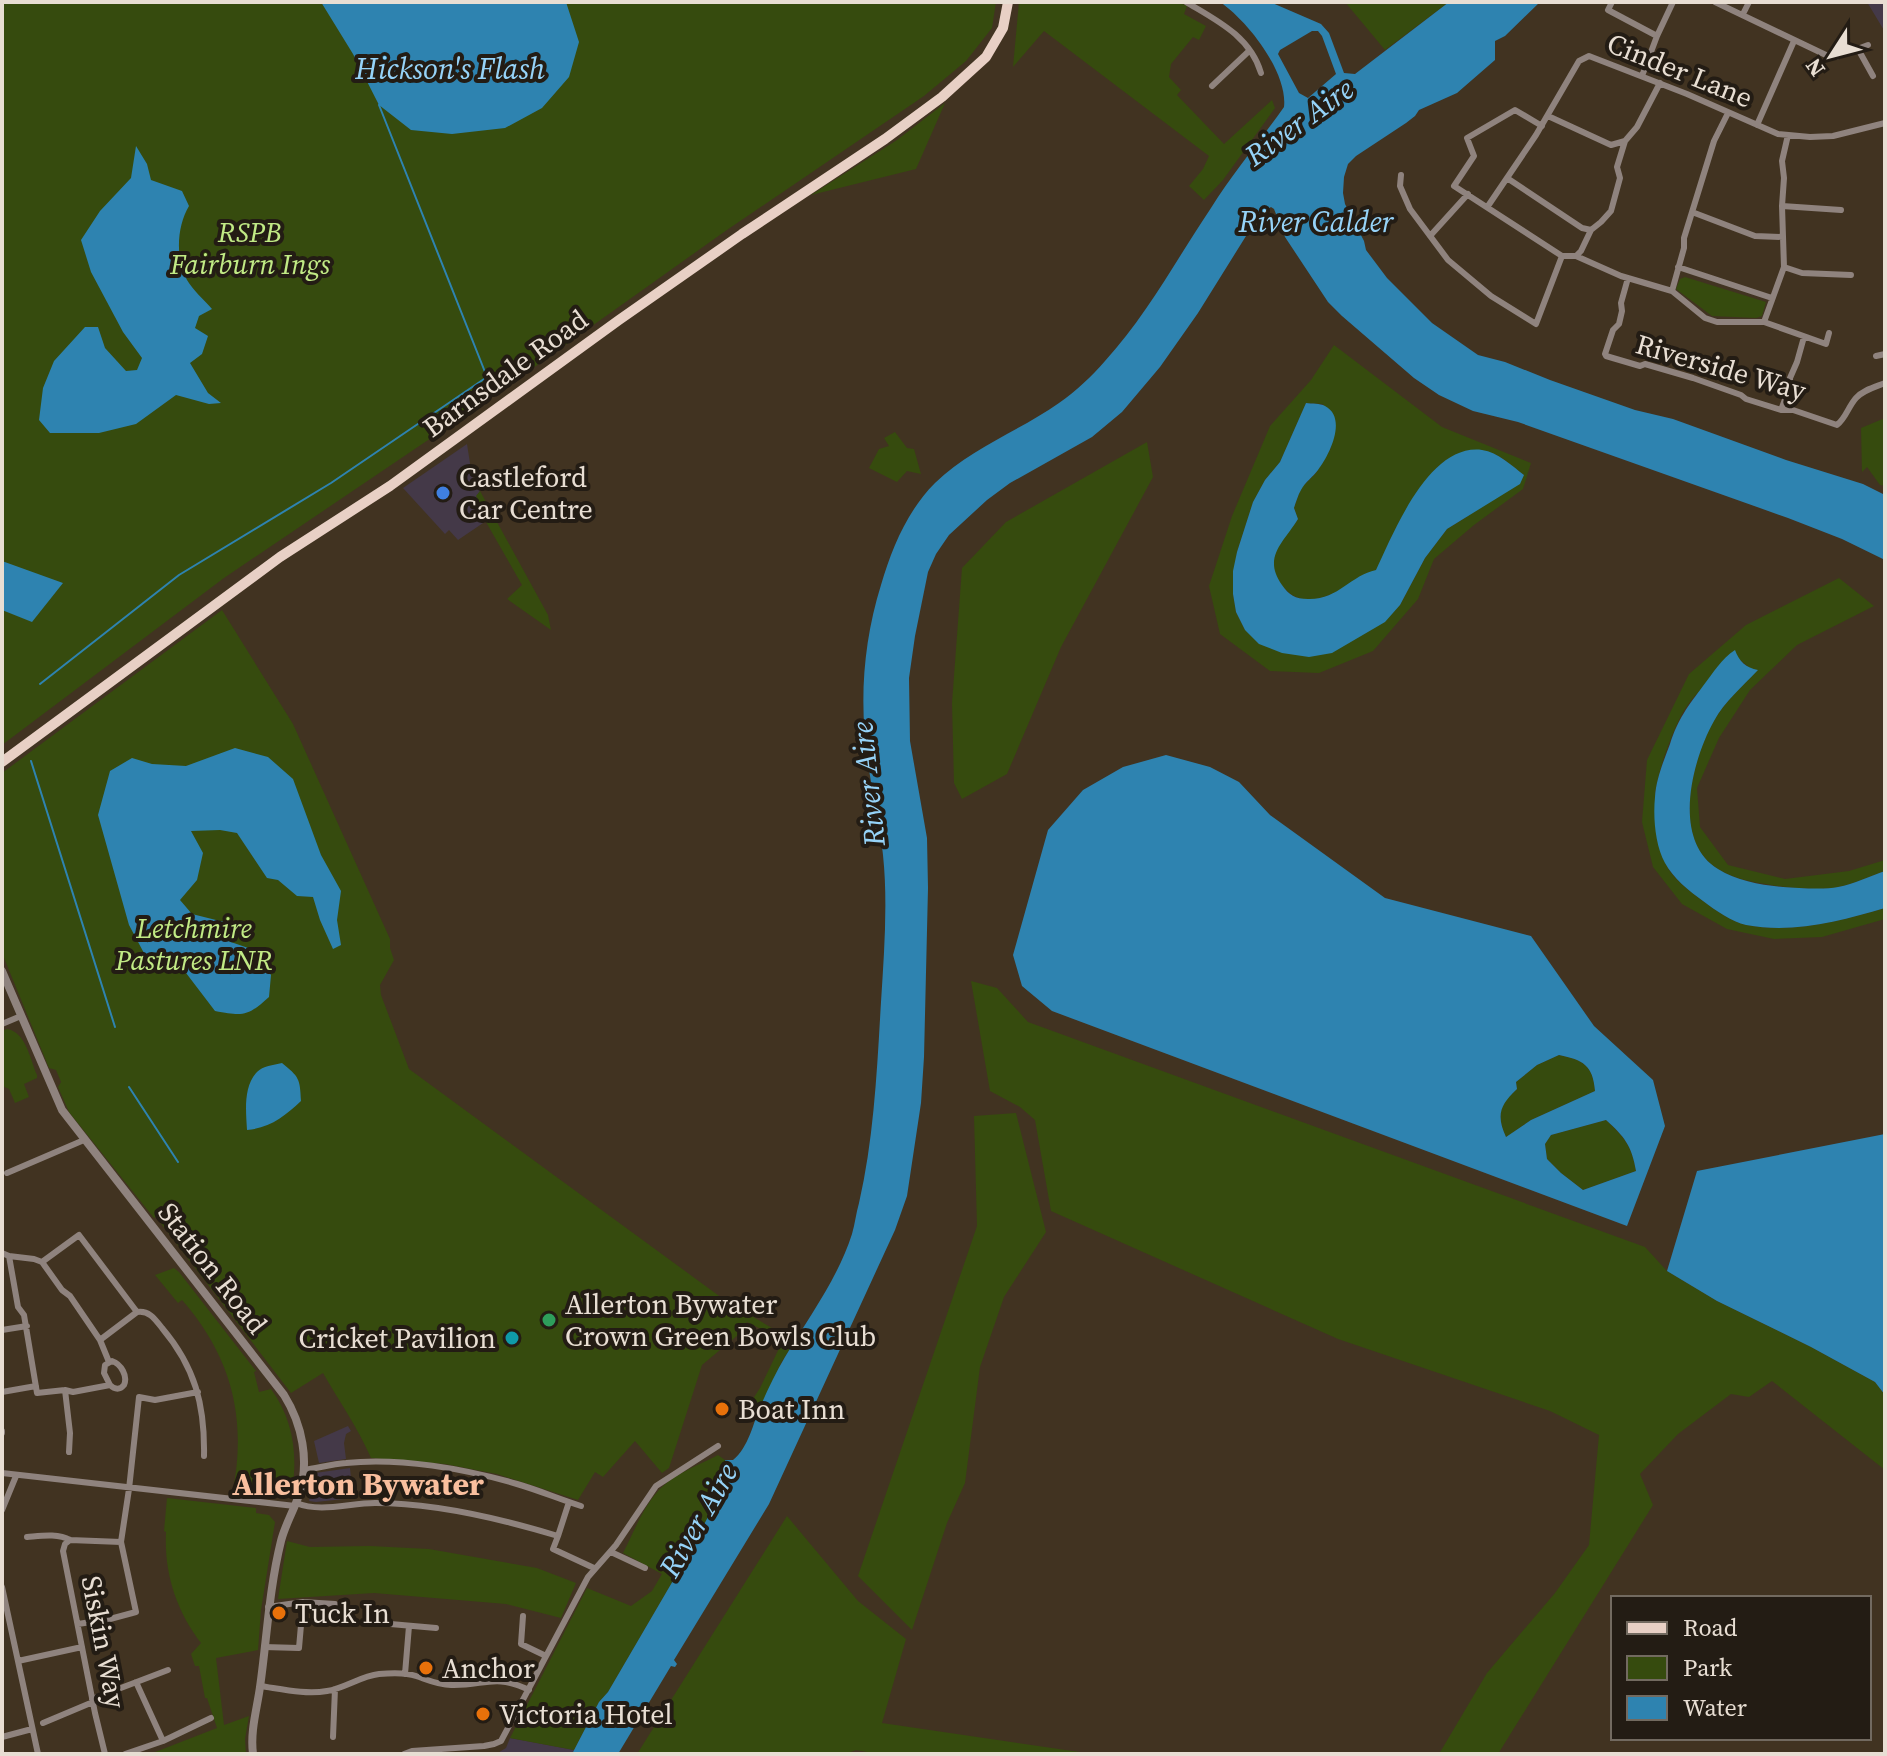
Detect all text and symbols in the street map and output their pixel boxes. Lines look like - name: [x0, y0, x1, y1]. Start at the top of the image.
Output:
- north arrow: [1791, 16, 1871, 96]
- street label: Cinder Lane: [1602, 24, 1758, 116]
- water label: Hickson's Flash: [354, 48, 545, 89]
- text: N: [1798, 52, 1832, 83]
- water label: River Aire: [1235, 69, 1362, 176]
- water label: River Calder: [1237, 201, 1395, 242]
- park label: RSPB Fairburn Ings: [169, 213, 331, 283]
- street label: Barnsdale Road: [415, 300, 595, 446]
- street label: Riverside Way: [1632, 325, 1811, 410]
- place label: Castleford Car Centre: [459, 458, 593, 528]
- marker: Castleford Car Centre: [434, 484, 452, 502]
- water label: River Aire: [841, 720, 895, 849]
- park label: Letchmire Pastures LNR: [114, 909, 273, 979]
- street label: Station Road: [150, 1194, 276, 1342]
- place label: Allerton Bywater Crown Green Bowls Club: [565, 1285, 876, 1355]
- marker: Allerton Bywater Crown Green Bowls Club: [540, 1311, 558, 1329]
- place label: Cricket Pavilion: [298, 1319, 496, 1357]
- marker: Cricket Pavilion: [503, 1329, 521, 1347]
- place label: Boat Inn: [738, 1390, 845, 1428]
- marker: Boat Inn: [713, 1400, 731, 1418]
- water label: River Aire: [648, 1456, 747, 1585]
- district label: Allerton Bywater: [232, 1462, 484, 1506]
- street label: Siskin Way: [73, 1573, 136, 1712]
- place label: Tuck In: [295, 1594, 390, 1632]
- legend: [1611, 1596, 1871, 1740]
- marker: Tuck In: [270, 1604, 288, 1622]
- text: Road: [1683, 1611, 1738, 1644]
- place label: Anchor: [442, 1649, 535, 1687]
- text: Park: [1683, 1651, 1733, 1684]
- marker: Anchor: [417, 1659, 435, 1677]
- text: Water: [1683, 1691, 1747, 1724]
- place label: Victoria Hotel: [499, 1695, 673, 1733]
- marker: Victoria Hotel: [474, 1705, 492, 1723]

